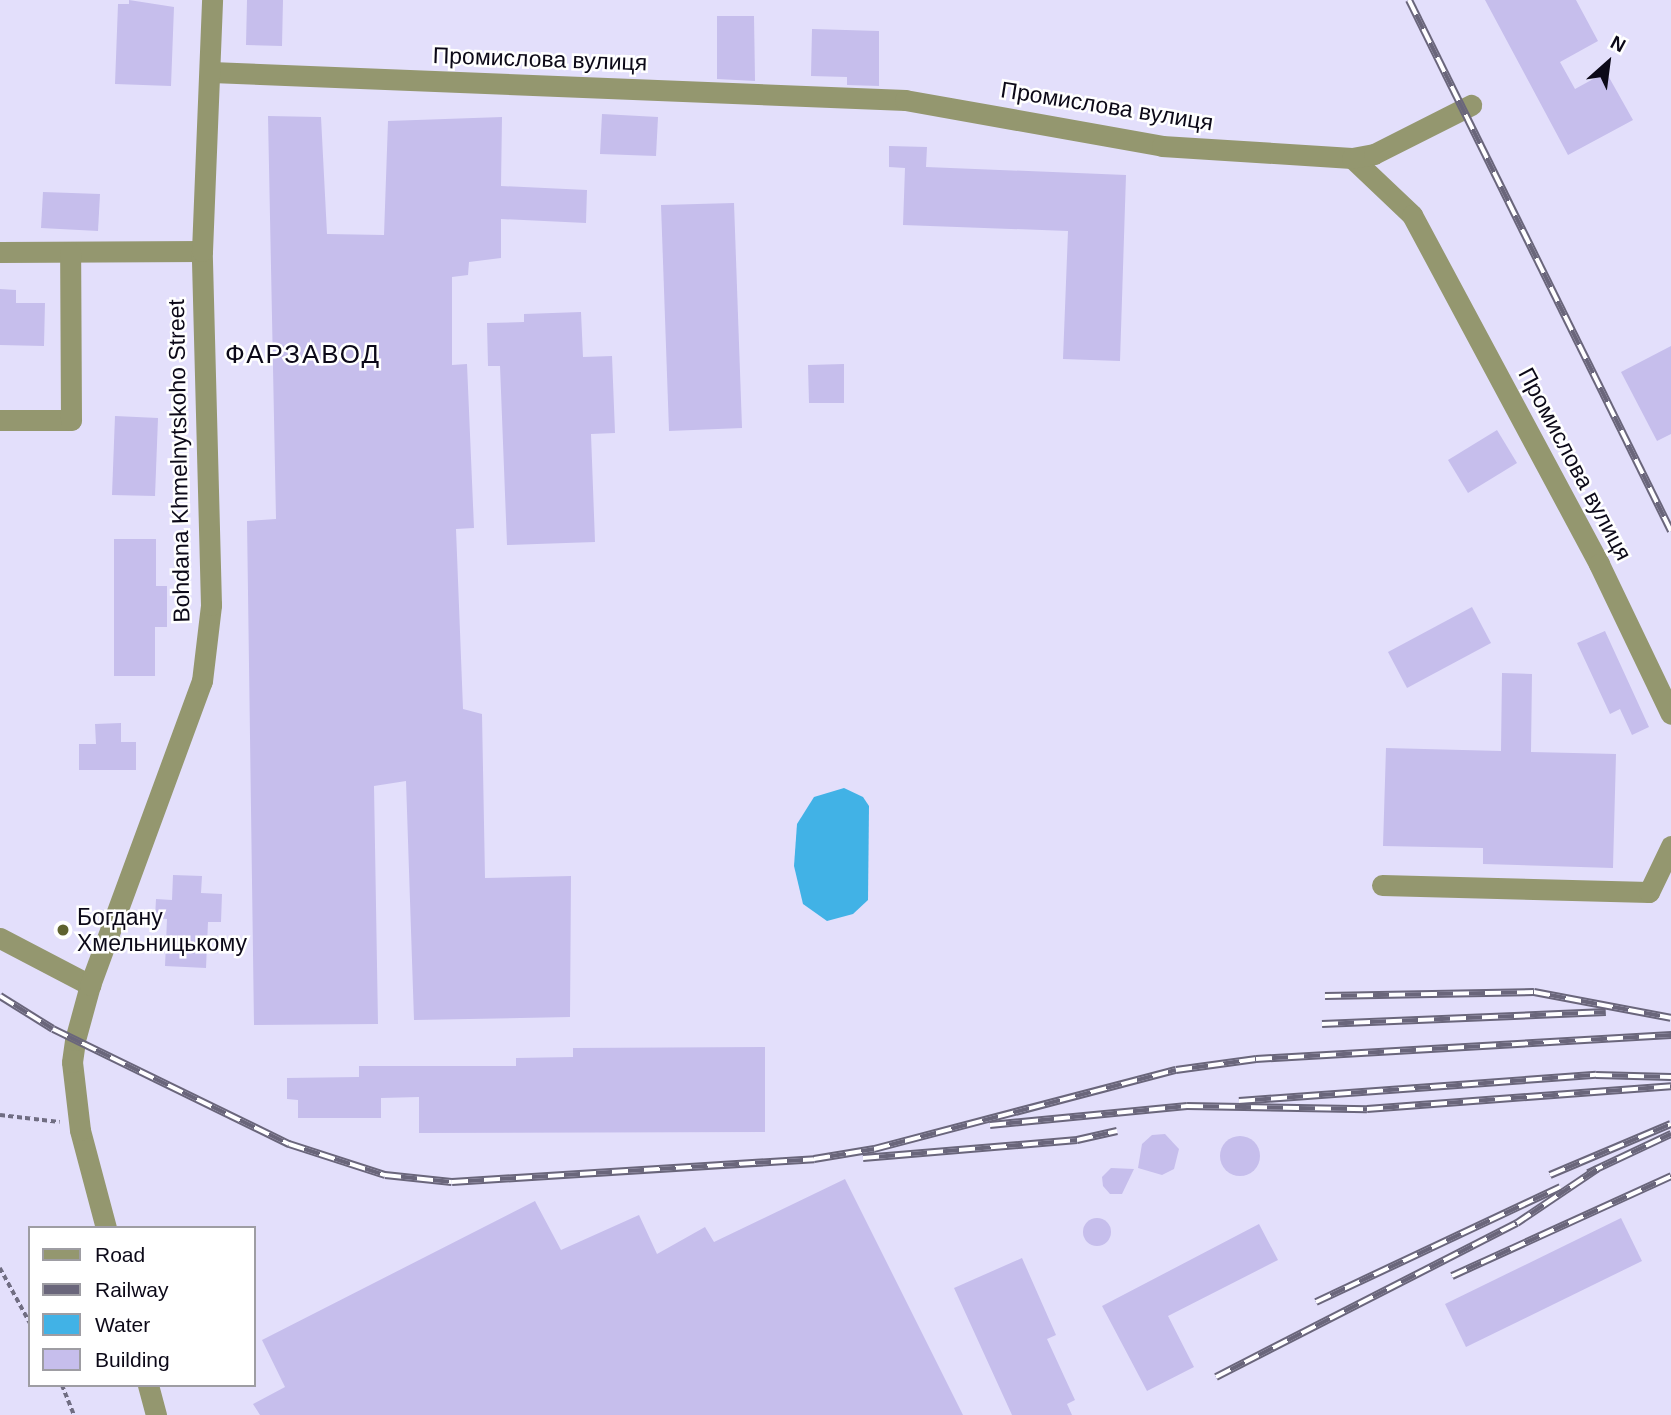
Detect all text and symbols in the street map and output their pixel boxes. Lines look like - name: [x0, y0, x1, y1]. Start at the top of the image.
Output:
- north arrow: [1573, 28, 1643, 98]
- text: N: [1607, 32, 1629, 57]
- street label: Промислова вулиця: [432, 41, 648, 77]
- street label: Промислова вулиця: [999, 76, 1215, 136]
- street label: Bohdana Khmelnytskoho Street: [162, 299, 196, 623]
- district label: ФАРЗАВОД: [226, 339, 380, 371]
- street label: Промислова вулиця: [1512, 363, 1638, 565]
- place label: Богдану Хмельницькому: [77, 903, 247, 957]
- marker: Богдану Хмельницькому: [55, 922, 71, 938]
- legend: [28, 1226, 256, 1387]
- text: Road: [95, 1243, 145, 1266]
- text: Railway: [95, 1278, 169, 1301]
- text: Water: [95, 1313, 150, 1336]
- text: Building: [95, 1348, 170, 1371]

